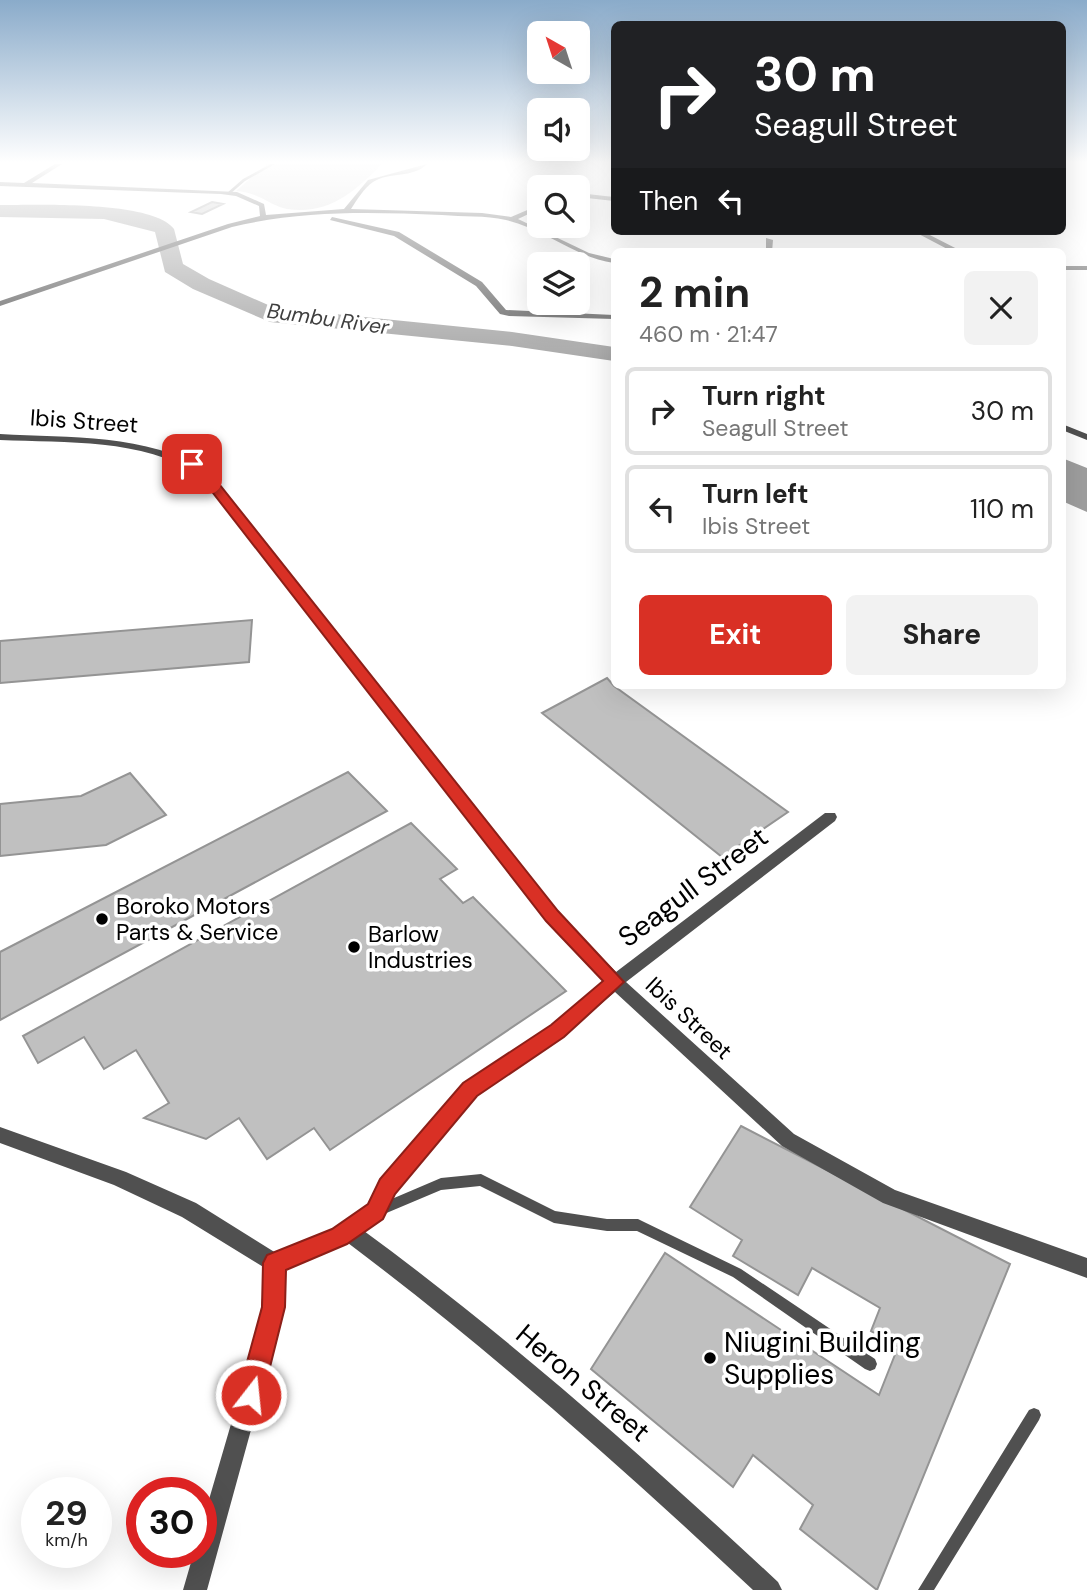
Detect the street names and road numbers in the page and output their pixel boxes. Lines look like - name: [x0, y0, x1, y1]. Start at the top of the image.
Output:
- street label: Ibis Street: [29, 402, 139, 440]
- street label: Seagull Street: [611, 819, 775, 955]
- street label: Ibis Street: [639, 970, 739, 1066]
- street label: Heron Street: [508, 1316, 658, 1450]

